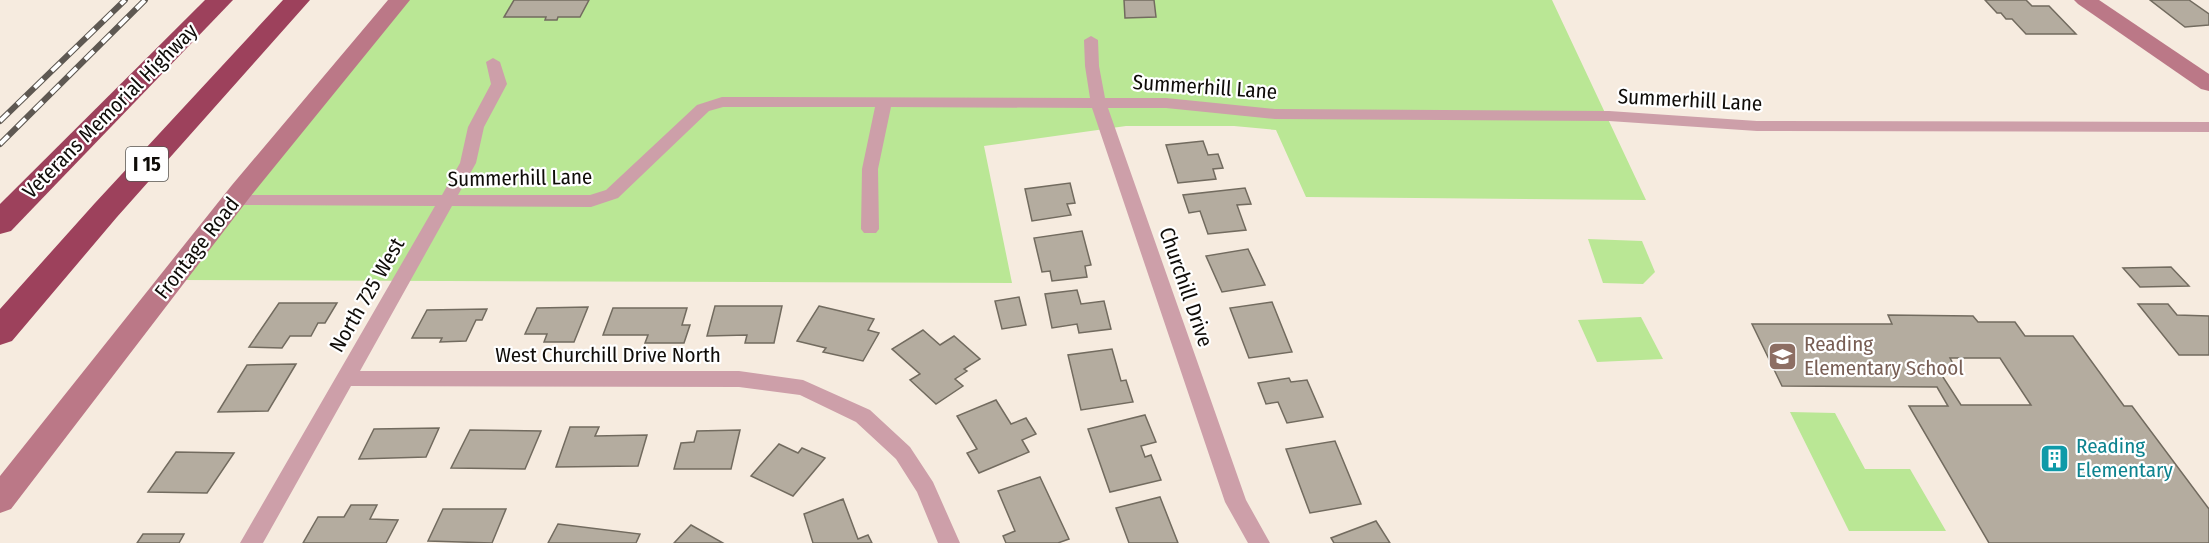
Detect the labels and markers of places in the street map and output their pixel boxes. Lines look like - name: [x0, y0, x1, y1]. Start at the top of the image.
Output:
- place label: Reading Elementary School: [1804, 331, 1964, 381]
- school or university icon: Reading Elementary School: [1767, 340, 1799, 372]
- place label: Reading Elementary: [2076, 433, 2173, 483]
- building icon: Reading Elementary: [2039, 442, 2071, 474]

